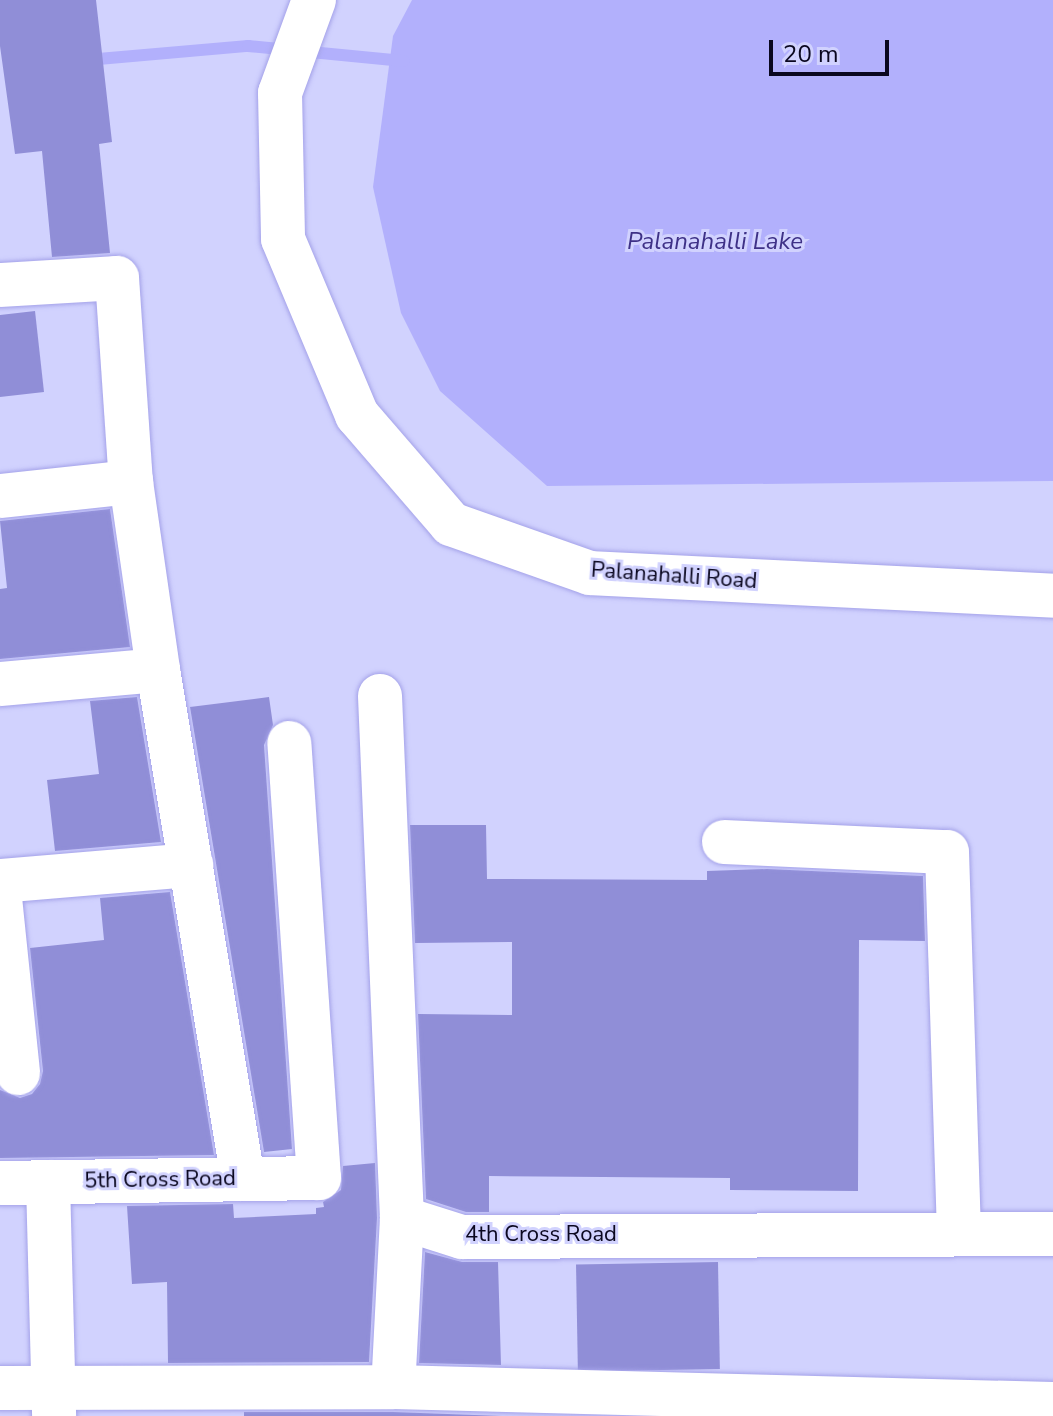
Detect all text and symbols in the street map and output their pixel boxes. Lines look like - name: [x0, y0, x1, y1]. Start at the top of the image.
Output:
- scale bar: [773, 24, 893, 74]
- text: 20 m: [783, 38, 839, 70]
- water label: Palanahalli Lake: [627, 228, 803, 256]
- street label: Palanahalli Road: [590, 557, 758, 595]
- street label: 5th Cross Road: [84, 1165, 236, 1195]
- street label: 4th Cross Road: [465, 1222, 617, 1248]

